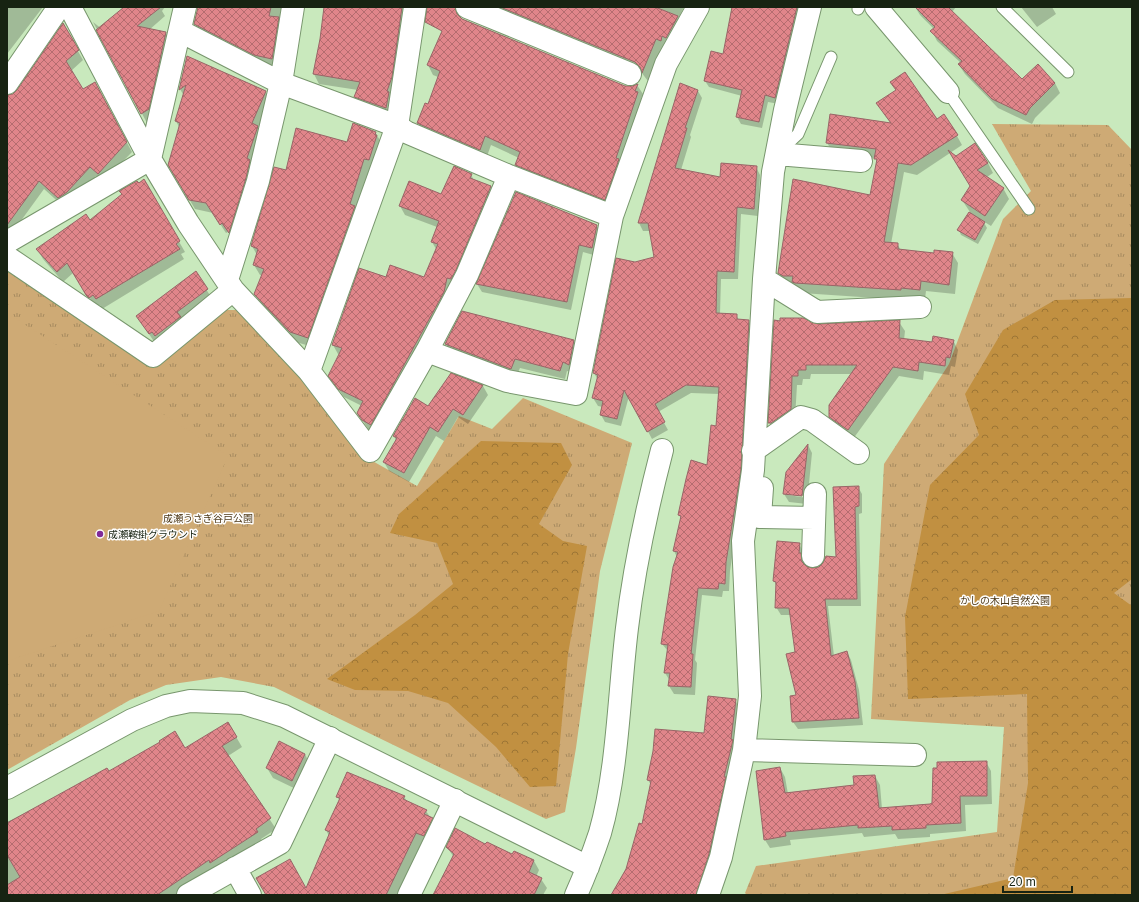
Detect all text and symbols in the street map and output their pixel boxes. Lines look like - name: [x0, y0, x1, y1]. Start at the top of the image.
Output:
- park label: 成瀬うさぎ谷戸公園: [163, 513, 253, 524]
- marker: 成瀬鞍掛グラウンド: [95, 529, 105, 539]
- place label: 成瀬鞍掛グラウンド: [108, 529, 198, 540]
- park label: かしの木山自然公園: [960, 595, 1050, 606]
- scale bar: [1003, 868, 1072, 894]
- text: 20 m: [1009, 875, 1036, 889]

